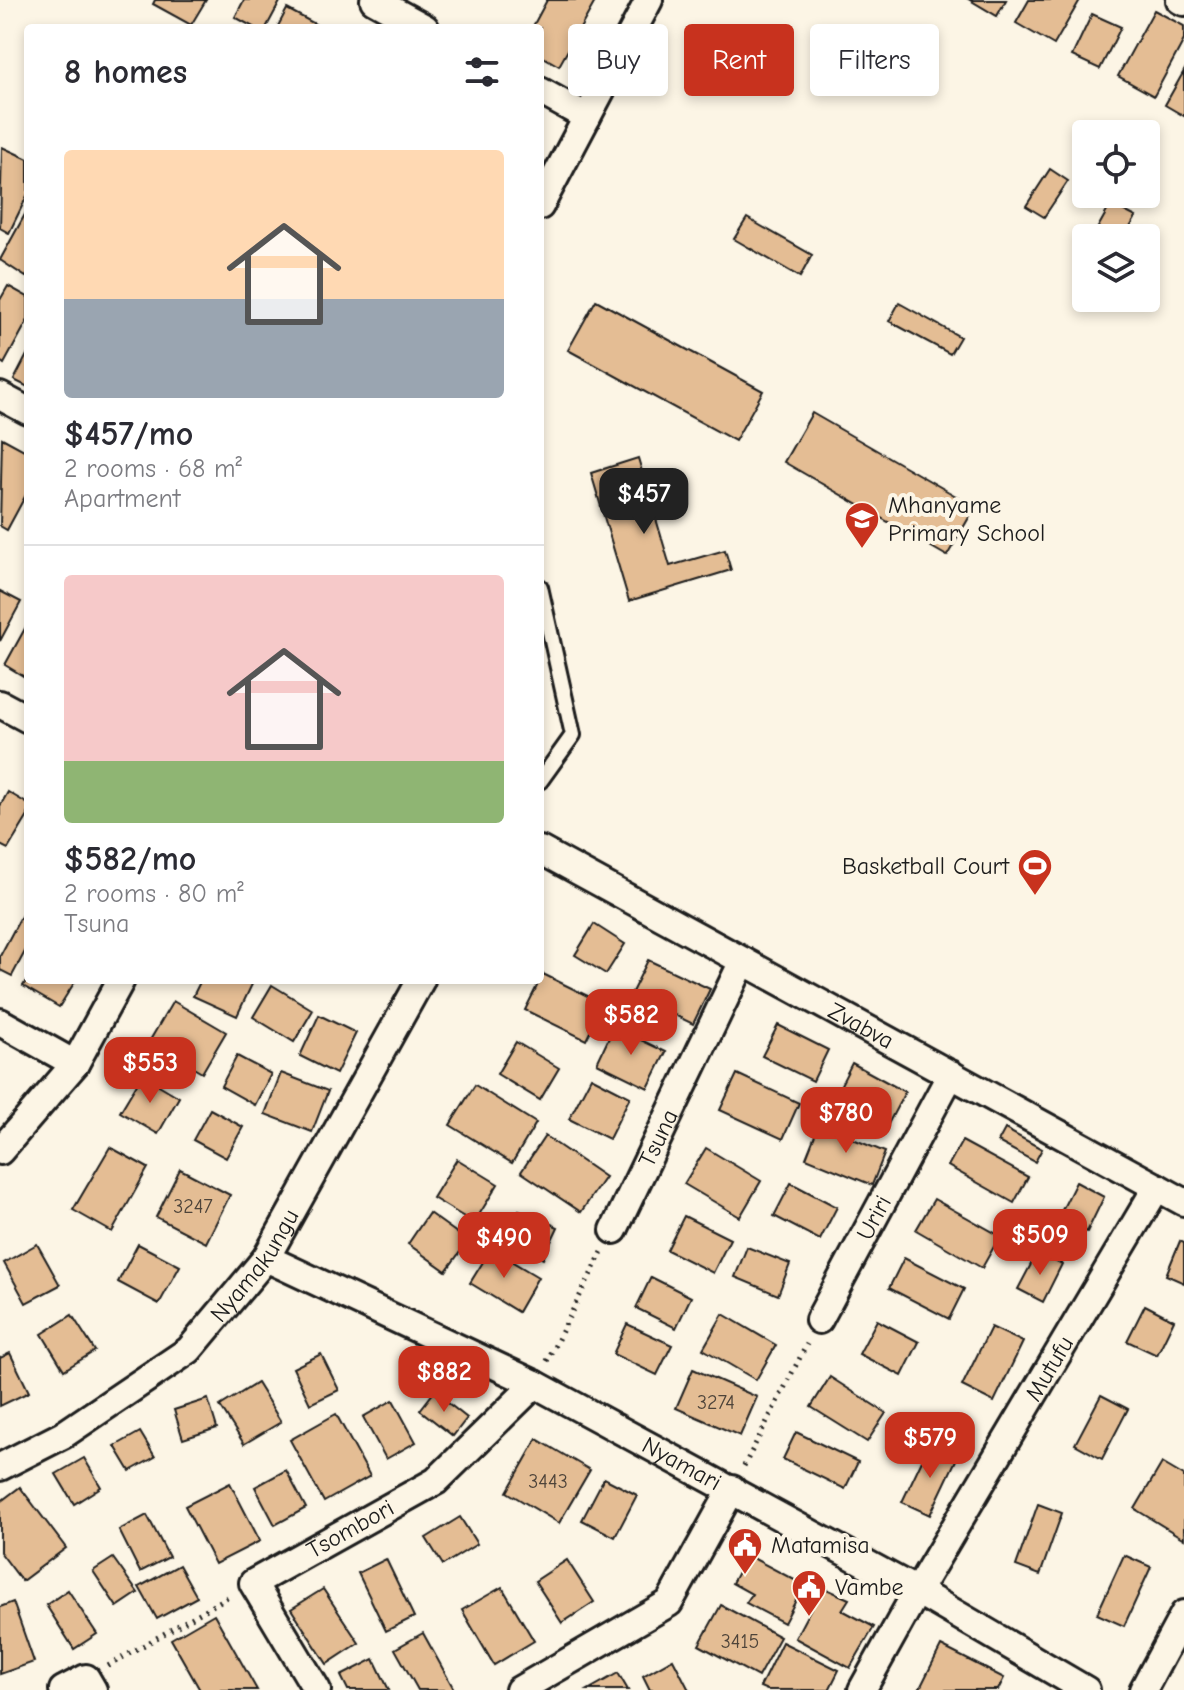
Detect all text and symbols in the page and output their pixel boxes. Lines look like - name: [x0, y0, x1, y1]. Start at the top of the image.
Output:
- chip: Buy: [568, 24, 668, 96]
- chip: Rent: [684, 24, 794, 96]
- chip: Filters: [810, 24, 939, 96]
- icon: filters: [460, 50, 504, 94]
- text: 8 homes: [64, 52, 187, 92]
- map controls: [1072, 120, 1160, 312]
- button: locate: [1072, 120, 1160, 208]
- icon: home: [212, 202, 356, 346]
- button: layers: [1072, 224, 1160, 312]
- text: $457/mo: [64, 414, 193, 454]
- text: 2 rooms · 68 m²: [64, 454, 242, 484]
- pin: $457: [597, 468, 691, 536]
- text: $457: [617, 479, 671, 509]
- text: Apartment: [64, 484, 180, 514]
- place label: Mhanyame Primary School: [888, 491, 1045, 547]
- school or university icon: Mhanyame Primary School: [843, 500, 881, 550]
- icon: home: [212, 627, 356, 771]
- text: $582/mo: [64, 839, 196, 879]
- sports icon: Basketball Court: [1016, 847, 1054, 897]
- place label: Basketball Court: [842, 852, 1010, 880]
- text: 2 rooms · 80 m²: [64, 879, 244, 909]
- text: Tsuna: [64, 909, 129, 939]
- pin: $582: [584, 989, 678, 1057]
- street label: Zvabva: [824, 996, 899, 1055]
- text: $582: [603, 1000, 659, 1030]
- pin: $553: [103, 1037, 197, 1105]
- text: $553: [122, 1048, 178, 1078]
- pin: $780: [799, 1087, 893, 1155]
- text: $780: [819, 1098, 873, 1128]
- street label: Tsuna: [632, 1105, 684, 1171]
- street label: Uriri: [851, 1191, 897, 1245]
- house number: 3247: [173, 1195, 213, 1218]
- street label: Nyamakungu: [204, 1204, 304, 1328]
- pin: $509: [993, 1209, 1087, 1277]
- pin: $490: [457, 1212, 551, 1280]
- text: $509: [1011, 1220, 1069, 1250]
- text: $490: [476, 1223, 532, 1253]
- street label: Mutufu: [1019, 1331, 1079, 1406]
- pin: $882: [397, 1346, 491, 1414]
- text: $882: [416, 1357, 472, 1387]
- house number: 3274: [697, 1391, 735, 1414]
- pin: $579: [883, 1412, 977, 1480]
- text: $579: [903, 1423, 957, 1453]
- street label: Nyamari: [637, 1431, 726, 1496]
- house number: 3443: [528, 1470, 568, 1493]
- street label: Tsombori: [302, 1493, 399, 1564]
- public building icon: Matamisa: [726, 1526, 764, 1576]
- place label: Matamisa: [771, 1531, 870, 1559]
- public building icon: Vambe: [790, 1568, 828, 1618]
- place label: Vambe: [835, 1573, 904, 1601]
- house number: 3415: [721, 1630, 759, 1653]

